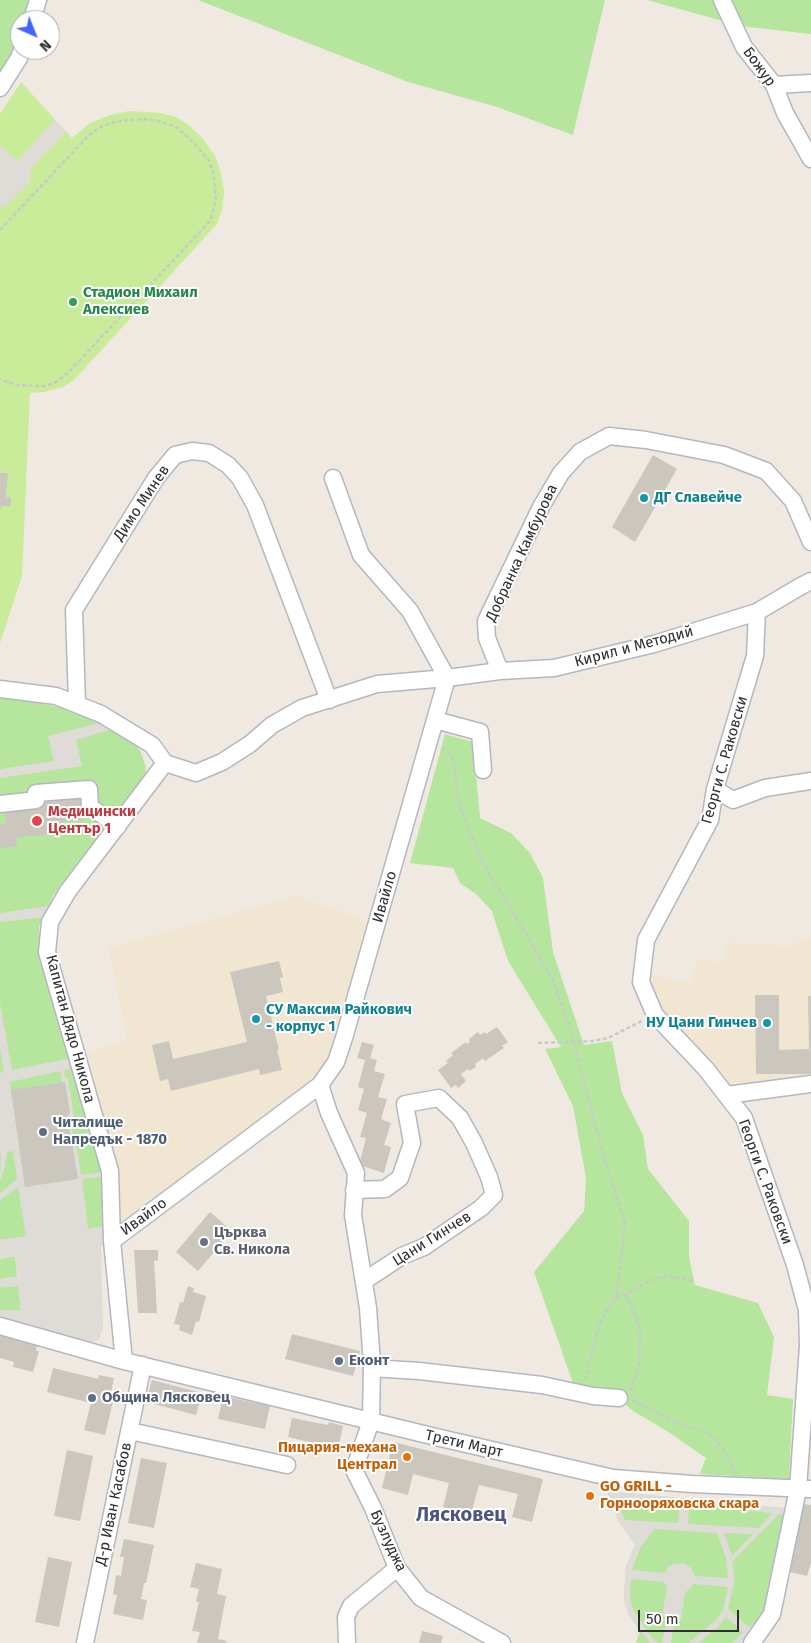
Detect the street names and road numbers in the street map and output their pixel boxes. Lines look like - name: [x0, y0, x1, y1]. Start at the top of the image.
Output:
- street label: Божур: [739, 44, 779, 90]
- street label: Димо Минев: [110, 462, 174, 544]
- street label: Добранка Камбурова: [482, 482, 562, 624]
- street label: Кирил и Методий: [573, 622, 695, 672]
- street label: Георги С. Раковски: [698, 694, 752, 826]
- street label: Ивайло: [369, 869, 401, 925]
- street label: Капитан Дядо Никола: [42, 953, 98, 1105]
- street label: Георги С. Раковски: [734, 1117, 796, 1247]
- street label: Ивайло: [117, 1194, 171, 1240]
- street label: Цани Гинчев: [389, 1208, 475, 1270]
- street label: Трети Март: [423, 1426, 505, 1462]
- street label: Д-р Иван Касабов: [92, 1441, 136, 1567]
- street label: Бузлуджа: [366, 1507, 410, 1575]

